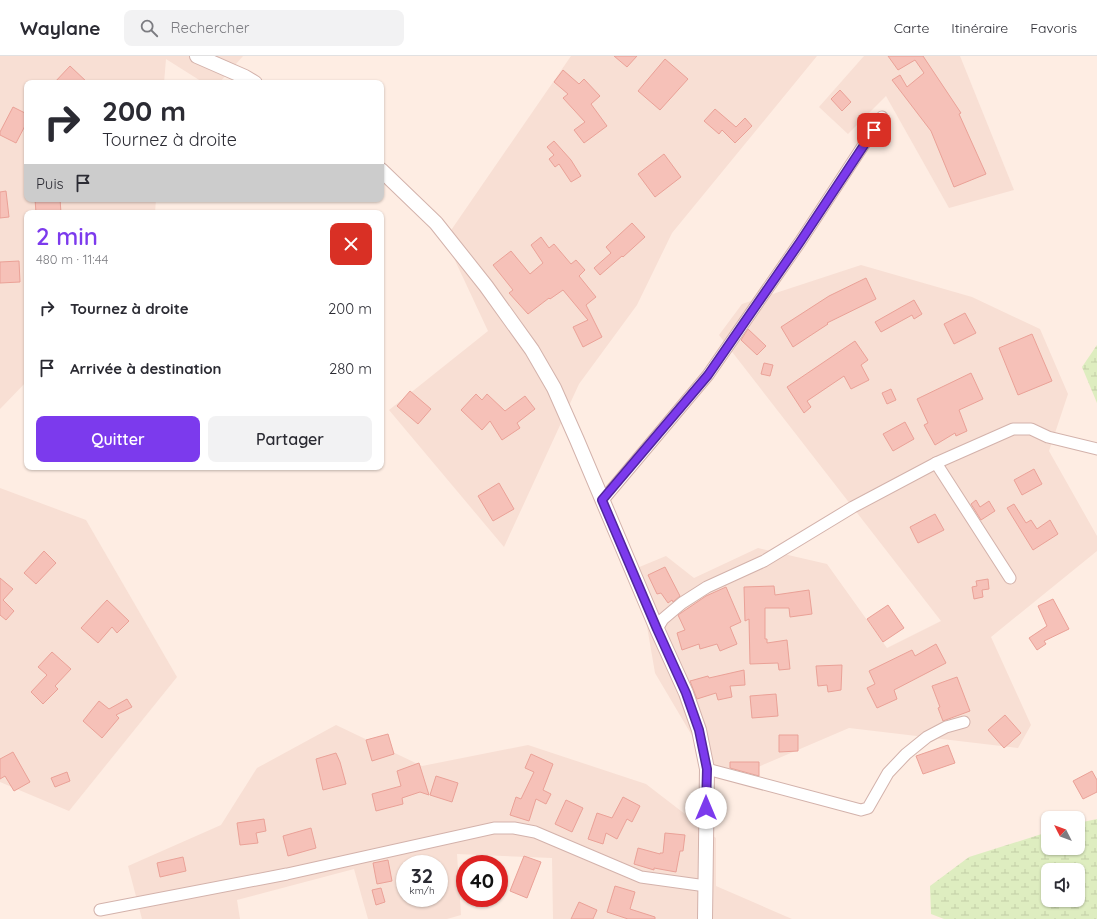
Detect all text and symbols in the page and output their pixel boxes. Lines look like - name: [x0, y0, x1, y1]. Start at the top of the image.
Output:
- search box: [124, 10, 404, 46]
- text: Waylane: [20, 16, 100, 40]
- icon: search: [138, 17, 160, 39]
- text: Rechercher: [170, 18, 250, 37]
- text: Carte: [894, 19, 929, 37]
- text: Itinéraire: [951, 19, 1008, 37]
- text: Favoris: [1030, 19, 1077, 37]
- text: 200 m: [102, 93, 186, 128]
- icon: right: [36, 96, 88, 148]
- pin: [857, 113, 891, 147]
- icon: arrive: [863, 119, 885, 141]
- text: Tournez à droite: [102, 128, 237, 151]
- icon: arrive: [72, 172, 94, 194]
- text: Puis: [36, 174, 64, 193]
- text: 2 min: [36, 221, 98, 251]
- button: close: [330, 223, 372, 265]
- text: 480 m · 11:44: [36, 251, 108, 267]
- icon: right: [36, 297, 58, 319]
- text: Tournez à droite: [70, 299, 189, 318]
- text: 200 m: [328, 299, 372, 318]
- icon: arrive: [36, 357, 58, 379]
- text: Arrivée à destination: [70, 359, 222, 378]
- text: 280 m: [329, 359, 372, 378]
- button: Quitter: [36, 416, 200, 462]
- button: Partager: [208, 416, 372, 462]
- position arrow: [685, 787, 727, 829]
- north arrow: [1041, 811, 1085, 855]
- map controls: [1041, 811, 1085, 907]
- speed limit sign: 40: [456, 855, 508, 907]
- text: 32: [411, 863, 433, 888]
- button: sound: [1041, 863, 1085, 907]
- text: km/h: [409, 884, 435, 897]

